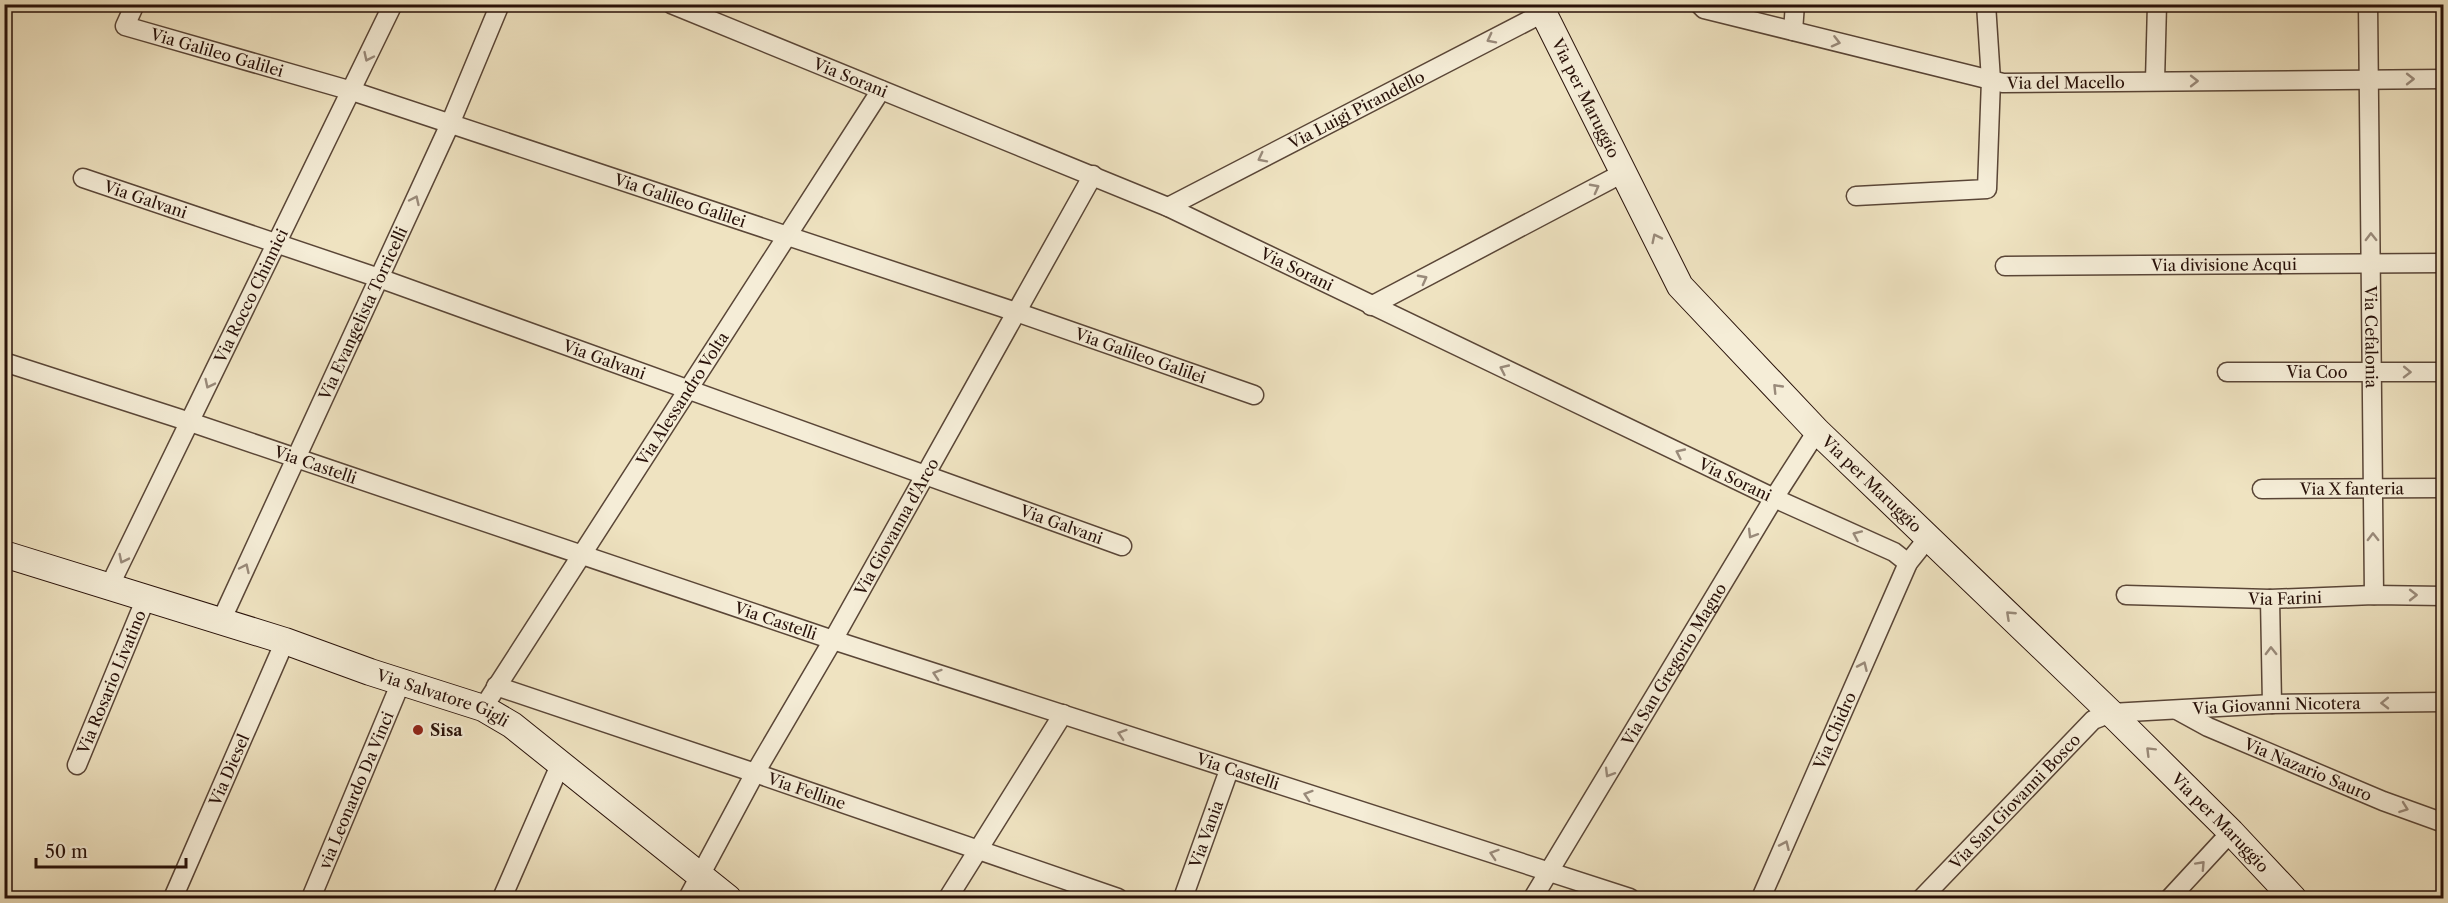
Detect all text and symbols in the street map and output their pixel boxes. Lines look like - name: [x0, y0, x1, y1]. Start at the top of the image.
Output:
- street label: Via Galileo Galilei: [147, 24, 286, 81]
- one-way arrow: [1486, 32, 1497, 44]
- street label: Via per Maruggio: [1547, 34, 1624, 161]
- one-way arrow: [1831, 34, 1841, 47]
- one-way arrow: [363, 51, 375, 62]
- street label: Via Sorani: [810, 53, 891, 101]
- street label: Via Luigi Pirandello: [1284, 66, 1428, 153]
- street label: Via del Macello: [2006, 72, 2125, 93]
- one-way arrow: [2405, 73, 2414, 85]
- one-way arrow: [2189, 75, 2198, 87]
- one-way arrow: [1258, 151, 1268, 162]
- street label: Via Galileo Galilei: [611, 169, 748, 231]
- street label: Via Galvani: [100, 175, 190, 222]
- one-way arrow: [1589, 184, 1600, 195]
- one-way arrow: [407, 196, 419, 207]
- street label: Via Evangelista Torricelli: [314, 223, 411, 404]
- street label: Via Rocco Chinnici: [209, 225, 292, 367]
- one-way arrow: [2365, 232, 2377, 241]
- one-way arrow: [1651, 233, 1663, 244]
- street label: Via Sorani: [1256, 243, 1337, 295]
- street label: Via divisione Acqui: [2150, 254, 2297, 275]
- one-way arrow: [1416, 274, 1427, 286]
- street label: Via Cefalonia: [2361, 285, 2382, 389]
- street label: Via Galileo Galilei: [1071, 323, 1209, 388]
- street label: Via Alessandro Volta: [631, 328, 733, 470]
- street label: Via Galvani: [559, 335, 649, 383]
- street label: Via Coo: [2286, 362, 2348, 382]
- one-way arrow: [1499, 365, 1510, 377]
- one-way arrow: [2403, 366, 2412, 378]
- one-way arrow: [204, 377, 216, 388]
- one-way arrow: [1773, 385, 1784, 395]
- street label: Via per Maruggio: [1817, 430, 1926, 536]
- street label: Via Castelli: [271, 441, 359, 488]
- one-way arrow: [1675, 448, 1686, 460]
- street label: Via Sorani: [1695, 453, 1775, 505]
- street label: Via Giovanna d'Arco: [850, 454, 943, 600]
- street label: Via X fanteria: [2299, 478, 2405, 499]
- street label: Via Galvani: [1017, 500, 1106, 548]
- one-way arrow: [1748, 528, 1760, 538]
- one-way arrow: [1852, 530, 1863, 542]
- one-way arrow: [2367, 532, 2379, 541]
- one-way arrow: [118, 552, 130, 563]
- one-way arrow: [238, 563, 250, 574]
- street label: Via San Gregorio Magno: [1617, 579, 1731, 750]
- street label: Via Farini: [2247, 587, 2322, 609]
- one-way arrow: [2408, 589, 2417, 601]
- street label: Via Castelli: [731, 597, 820, 644]
- street label: Via Rosario Livatino: [72, 607, 150, 758]
- one-way arrow: [2007, 611, 2017, 622]
- one-way arrow: [2265, 647, 2277, 656]
- one-way arrow: [1856, 662, 1868, 673]
- street label: Via Salvatore Gigli: [373, 665, 513, 731]
- one-way arrow: [932, 668, 943, 681]
- street label: Via Chidro: [1808, 689, 1860, 773]
- street label: Via Giovanni Nicotera: [2191, 693, 2361, 718]
- one-way arrow: [2381, 697, 2390, 709]
- street label: via Leonardo Da Vinci: [314, 708, 398, 873]
- place label: Sisa: [430, 720, 463, 740]
- marker: Sisa: [411, 723, 425, 737]
- one-way arrow: [1117, 729, 1128, 742]
- street label: Via San Giovanni Bosco: [1944, 729, 2085, 874]
- street label: Via Diesel: [204, 730, 253, 810]
- street label: Via Nazario Sauro: [2240, 733, 2375, 805]
- street label: Via Castelli: [1193, 748, 1282, 794]
- one-way arrow: [2146, 748, 2157, 759]
- one-way arrow: [1604, 767, 1616, 777]
- street label: Via Felline: [764, 768, 848, 813]
- street label: Via per Maruggio: [2167, 768, 2274, 876]
- one-way arrow: [1303, 790, 1314, 802]
- street label: Via Vania: [1184, 797, 1227, 871]
- one-way arrow: [2398, 801, 2409, 814]
- scale bar: [36, 831, 186, 869]
- one-way arrow: [1777, 840, 1789, 851]
- text: 50 m: [45, 841, 88, 863]
- one-way arrow: [1489, 849, 1500, 861]
- one-way arrow: [2194, 862, 2205, 872]

